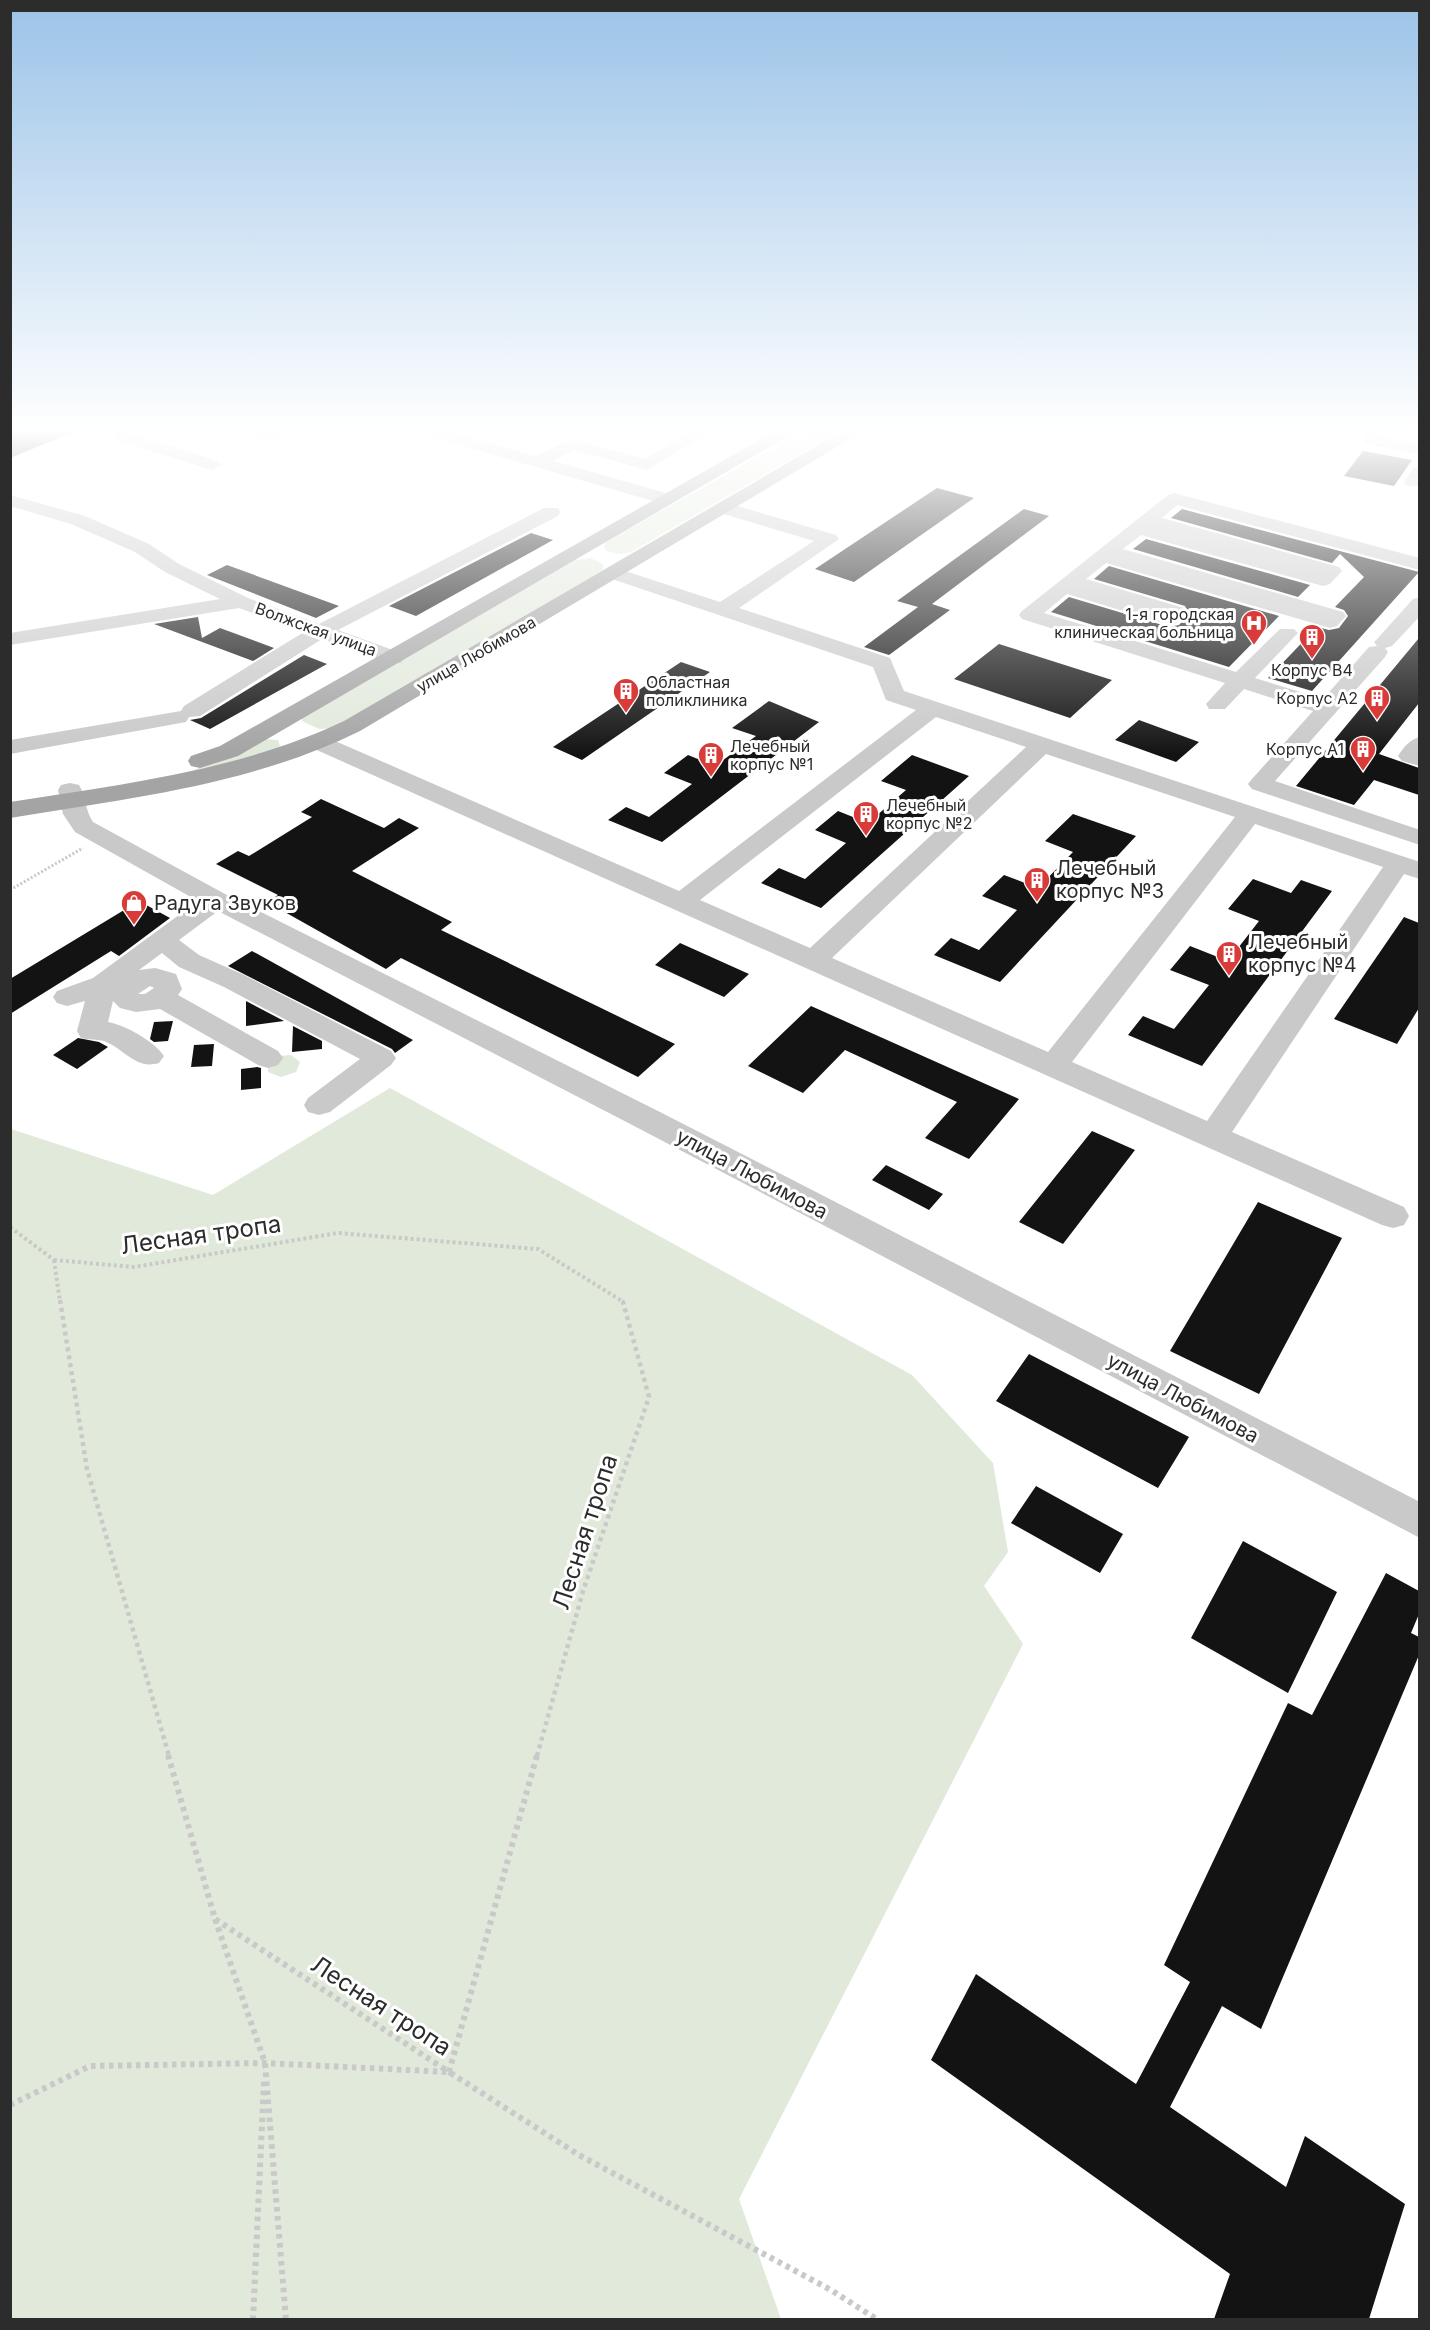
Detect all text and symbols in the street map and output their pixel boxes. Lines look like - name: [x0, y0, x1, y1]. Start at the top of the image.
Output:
- street label: Волжская улица: [253, 598, 379, 660]
- place label: 1-я городская клиническая больница: [1054, 604, 1234, 642]
- hospital icon: 1-я городская клиническая больница: [1239, 608, 1269, 646]
- street label: улица Любимова: [413, 612, 539, 696]
- building icon: Корпус В4: [1297, 622, 1327, 660]
- place label: Корпус В4: [1271, 660, 1353, 680]
- place label: Областная поликлиника: [646, 672, 748, 710]
- building icon: Областная поликлиника: [611, 676, 641, 714]
- building icon: Корпус А2: [1362, 683, 1392, 721]
- place label: Корпус А2: [1276, 688, 1358, 708]
- building icon: Корпус А1: [1348, 734, 1378, 772]
- place label: Лечебный корпус №1: [730, 736, 813, 774]
- place label: Корпус А1: [1266, 739, 1344, 759]
- building icon: Лечебный корпус №1: [696, 740, 726, 778]
- place label: Лечебный корпус №2: [886, 795, 972, 833]
- building icon: Лечебный корпус №2: [851, 799, 881, 837]
- place label: Лечебный корпус №3: [1056, 856, 1164, 903]
- building icon: Лечебный корпус №3: [1022, 865, 1052, 903]
- shop icon: Радуга Звуков: [119, 888, 149, 926]
- place label: Радуга Звуков: [154, 891, 296, 915]
- place label: Лечебный корпус №4: [1248, 930, 1357, 977]
- building icon: Лечебный корпус №4: [1214, 939, 1244, 977]
- street label: улица Любимова: [672, 1124, 832, 1224]
- street label: Лесная тропа: [119, 1209, 283, 1260]
- street label: улица Любимова: [1103, 1348, 1263, 1448]
- street label: Лесная тропа: [546, 1451, 623, 1613]
- street label: Лесная тропа: [306, 1949, 457, 2062]

